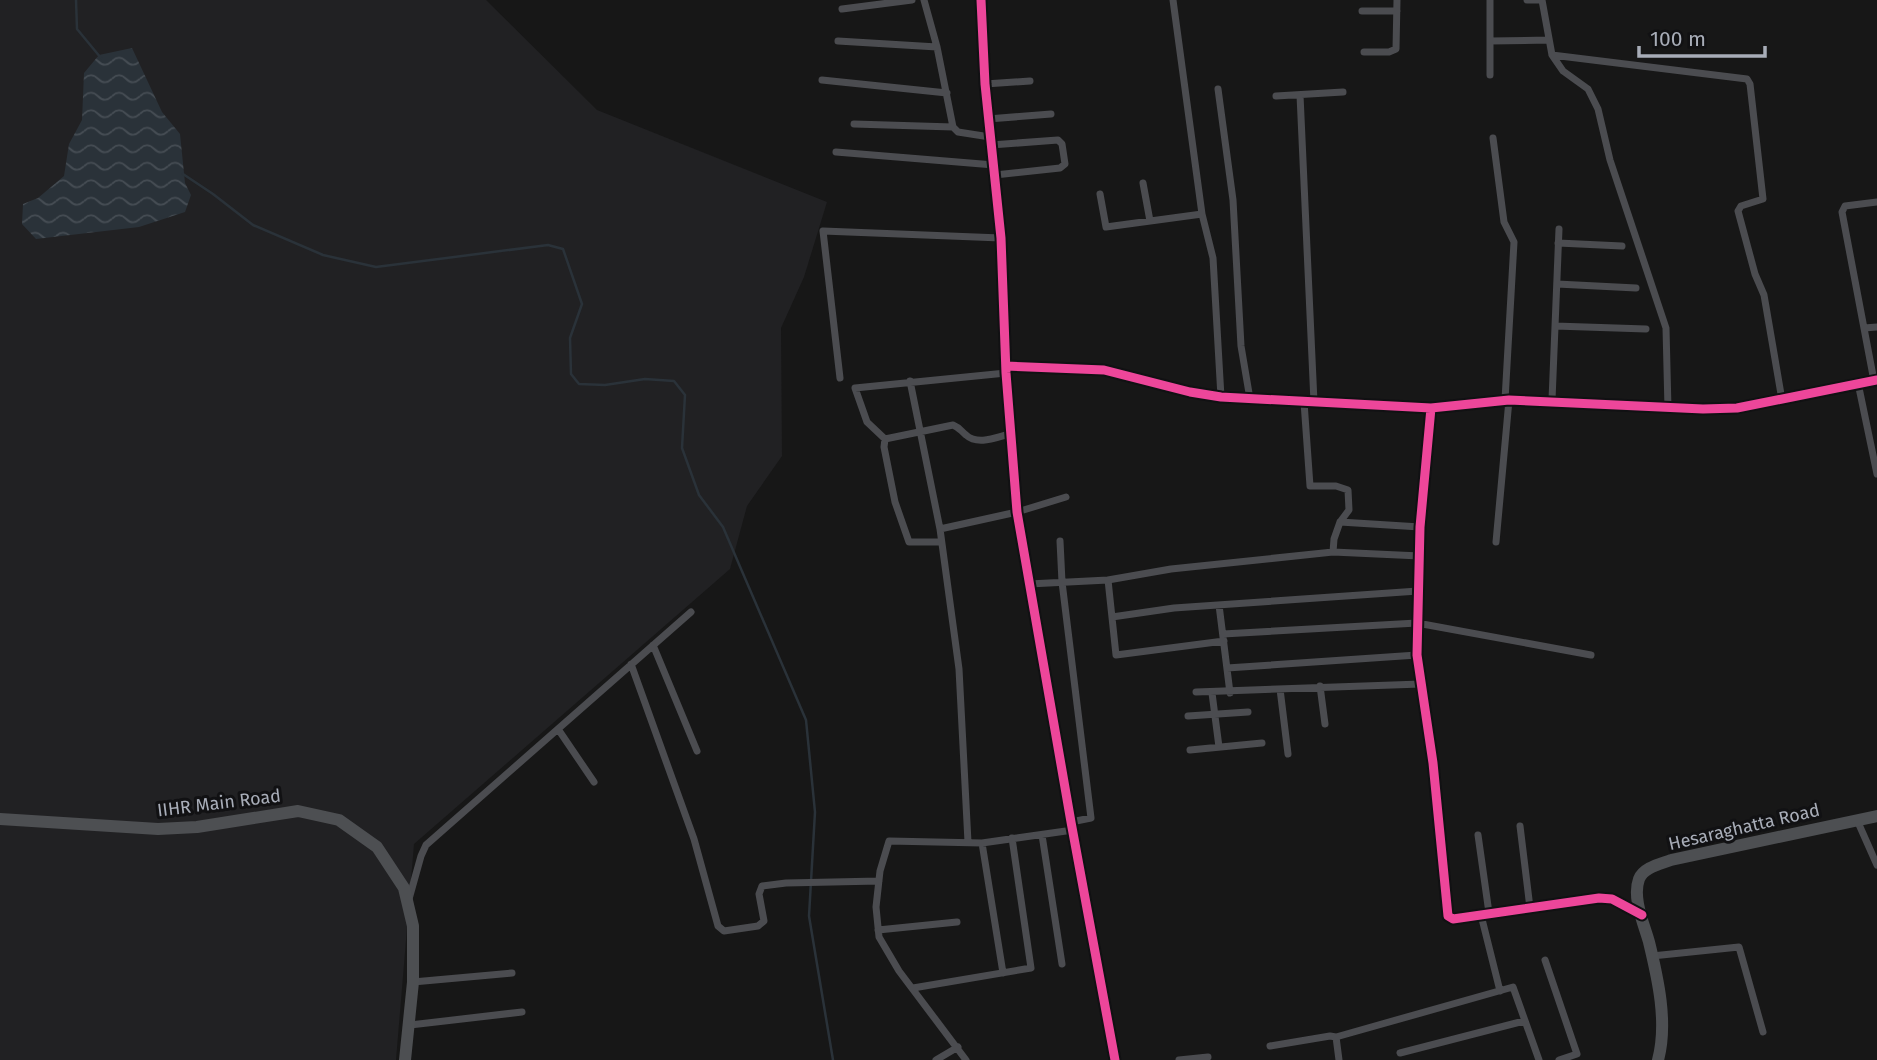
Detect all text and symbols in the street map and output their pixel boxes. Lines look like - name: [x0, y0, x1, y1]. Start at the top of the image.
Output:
- scale bar: [1639, 14, 1765, 58]
- text: 100 m: [1650, 26, 1706, 52]
- street label: IIHR Main Road: [156, 785, 282, 821]
- street label: Hesaraghatta Road: [1666, 799, 1822, 855]

